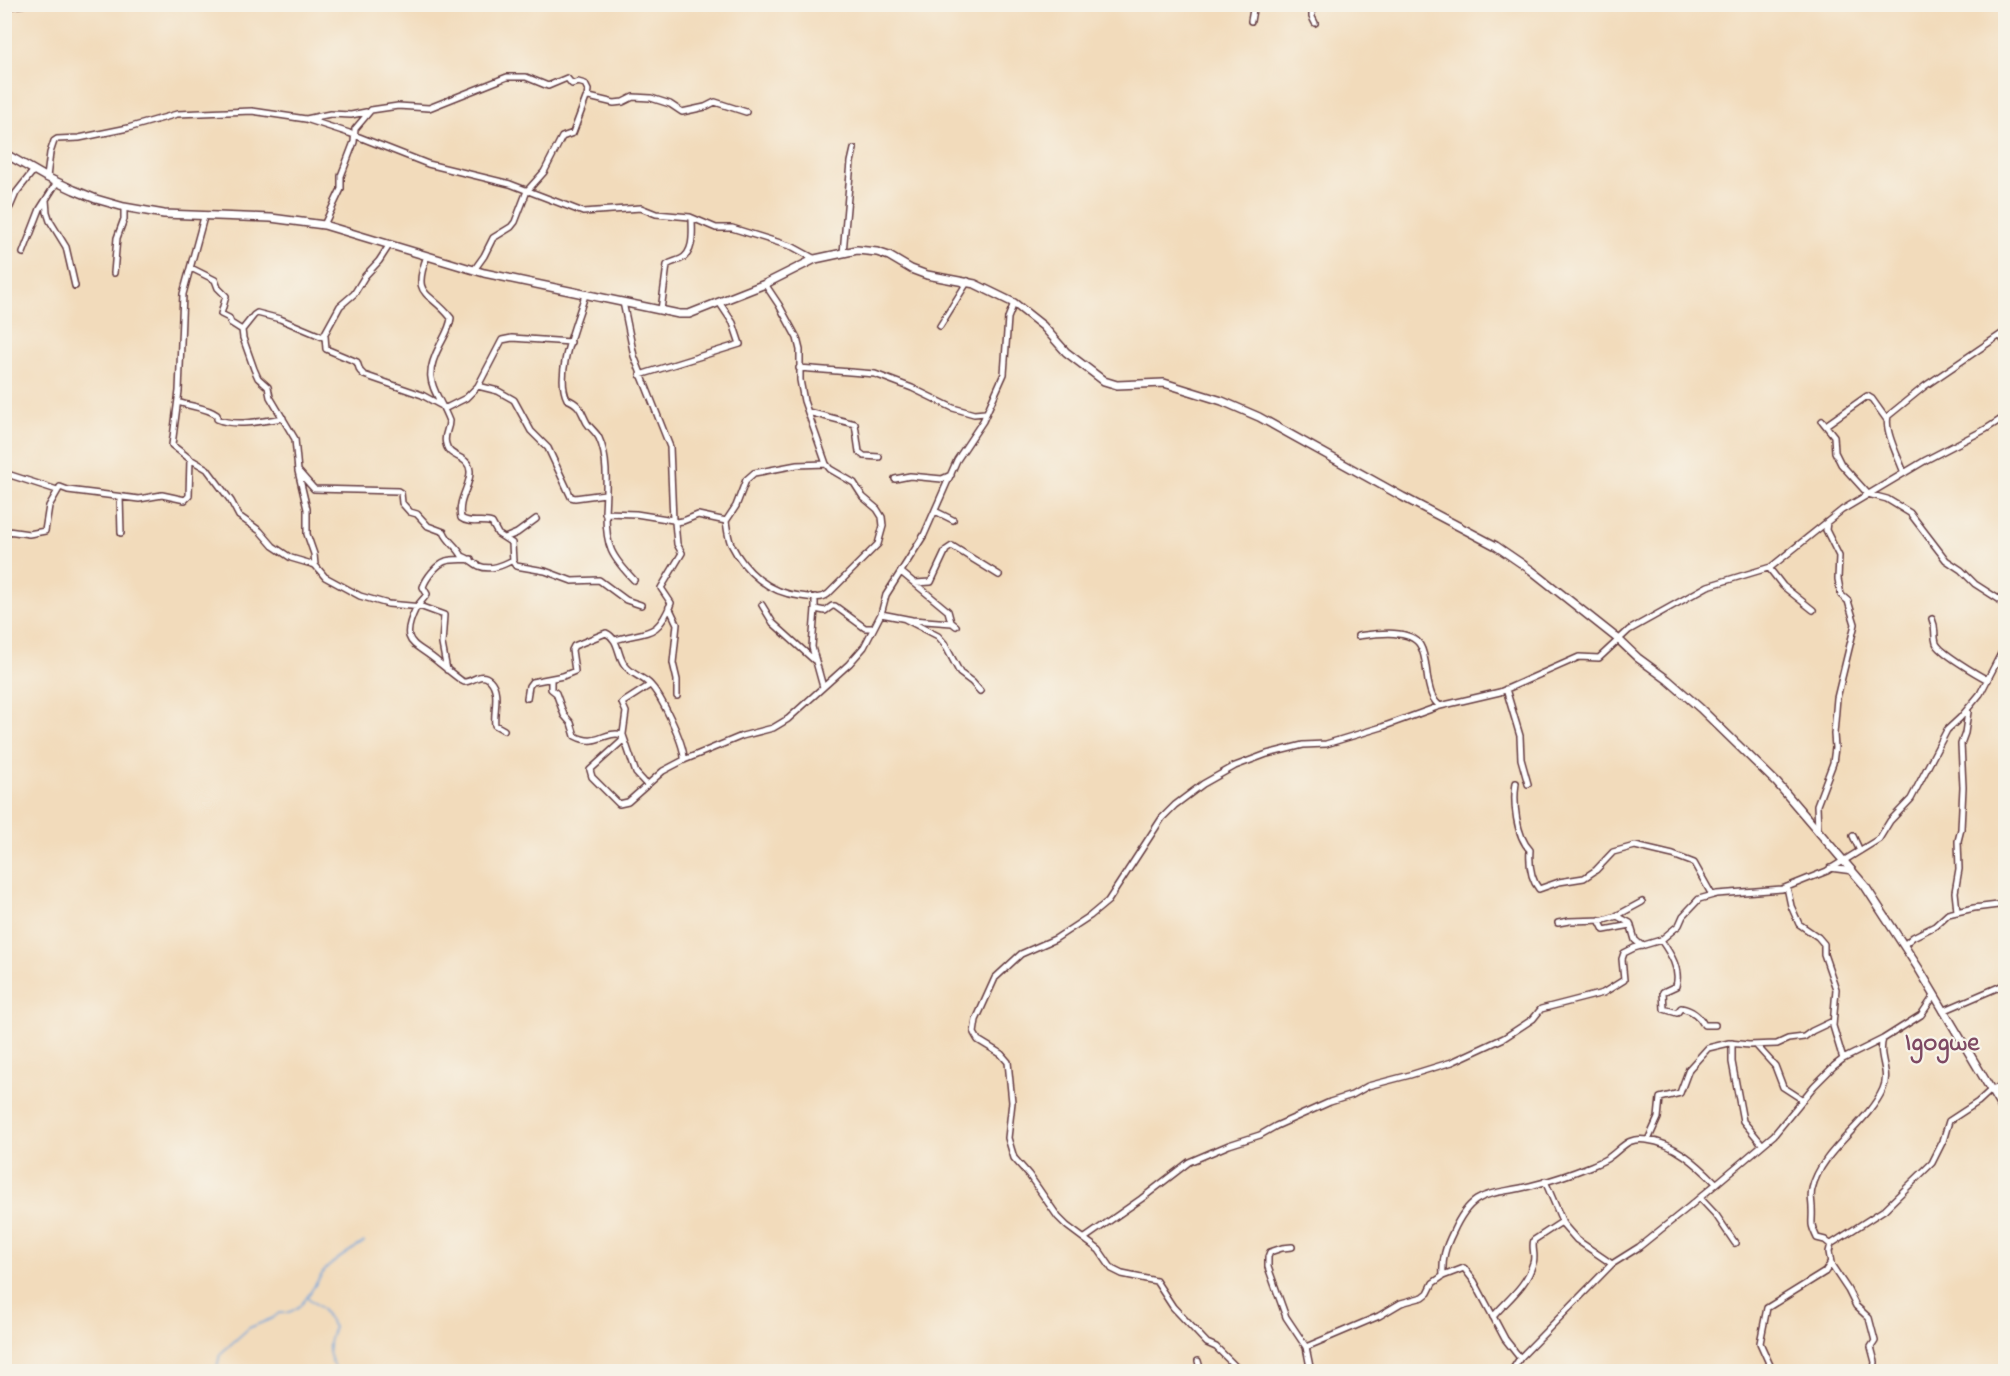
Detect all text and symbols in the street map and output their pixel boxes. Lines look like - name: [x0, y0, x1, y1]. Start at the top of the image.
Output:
- district label: Igogwe: [1905, 1024, 1980, 1064]

